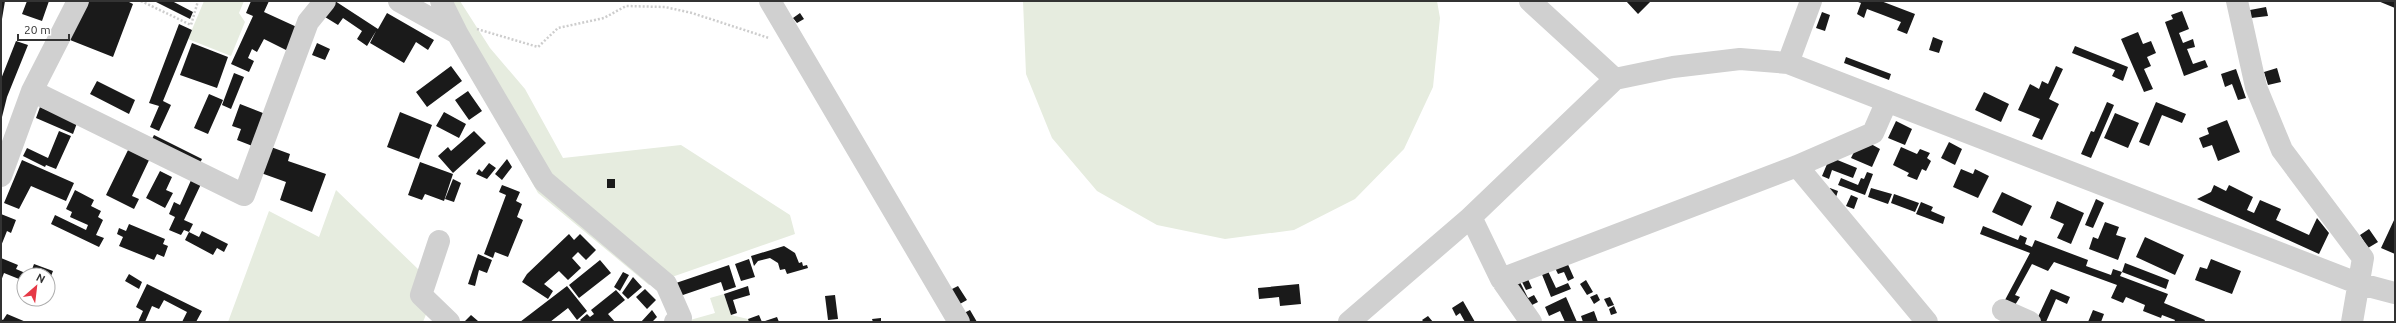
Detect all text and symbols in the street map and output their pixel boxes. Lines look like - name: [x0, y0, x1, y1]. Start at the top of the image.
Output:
- scale bar: [18, 16, 69, 42]
- text: 20 m: [24, 23, 51, 36]
- north arrow: [16, 267, 56, 307]
- text: N: [34, 271, 47, 285]

